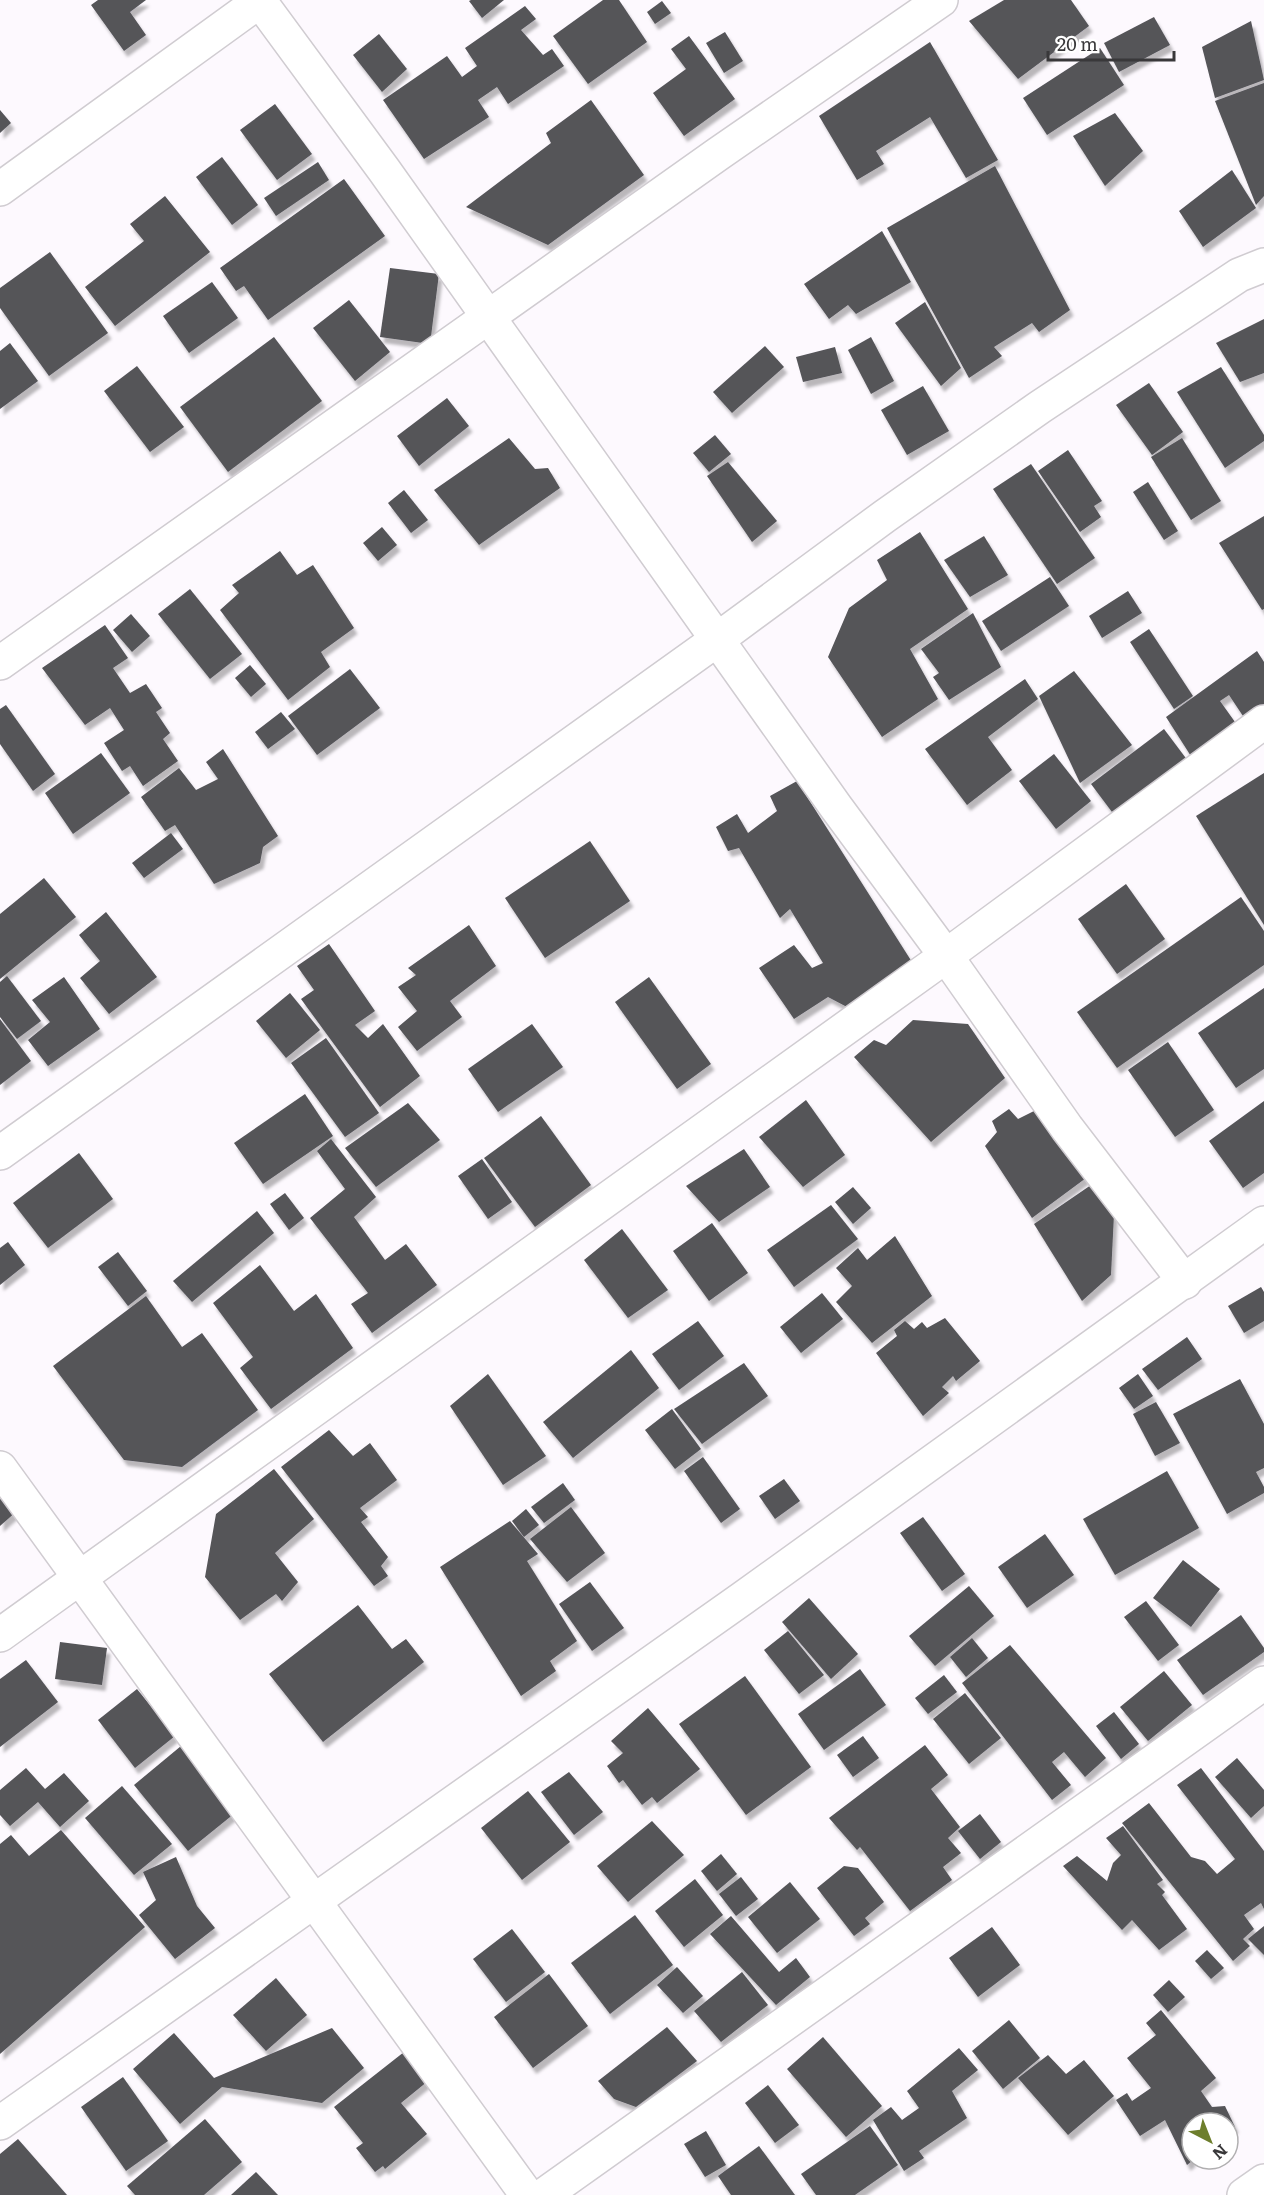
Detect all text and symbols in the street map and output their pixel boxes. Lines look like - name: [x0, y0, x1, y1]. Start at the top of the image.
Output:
- scale bar: [1048, 24, 1174, 62]
- text: 20 m: [1057, 30, 1098, 57]
- north arrow: [1180, 2111, 1240, 2171]
- text: N: [1208, 2139, 1234, 2166]

